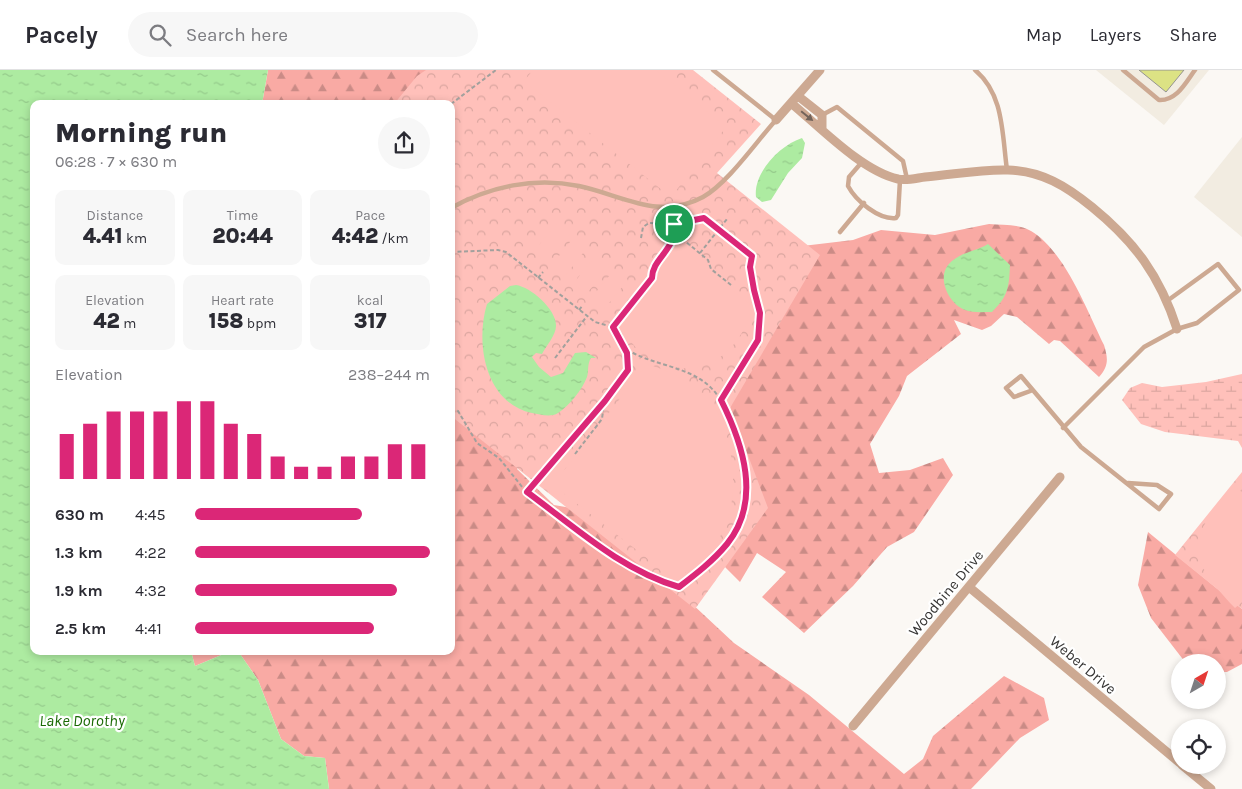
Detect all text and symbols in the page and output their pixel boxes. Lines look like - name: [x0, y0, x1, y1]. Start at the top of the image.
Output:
- search box: [128, 12, 478, 57]
- text: Pacely: [25, 21, 98, 49]
- icon: search: [146, 21, 174, 49]
- text: Search here: [186, 24, 288, 46]
- text: Map: [1026, 24, 1062, 46]
- text: Layers: [1090, 24, 1142, 46]
- text: Share: [1170, 24, 1217, 46]
- one-way arrow: [800, 111, 813, 122]
- text: Morning run: [55, 116, 227, 149]
- button: share: [378, 117, 430, 169]
- text: 06:28 · 7 × 630 m: [55, 152, 177, 171]
- pin: [653, 203, 695, 245]
- text: Distance: [87, 207, 143, 224]
- text: Time: [227, 207, 258, 224]
- text: Pace: [355, 207, 385, 224]
- icon: arrive: [660, 210, 688, 238]
- text: 4.41: [83, 224, 123, 248]
- text: 20:44: [212, 224, 273, 248]
- text: 4:42: [332, 224, 378, 248]
- text: km: [123, 230, 147, 247]
- text: /km: [378, 230, 409, 247]
- text: Elevation: [85, 292, 144, 309]
- text: Heart rate: [211, 292, 274, 309]
- text: kcal: [357, 292, 384, 309]
- text: 42: [93, 309, 120, 333]
- text: 158: [209, 309, 244, 333]
- text: 317: [354, 309, 387, 333]
- text: m: [120, 315, 136, 332]
- text: bpm: [244, 315, 276, 332]
- text: Elevation: [55, 365, 123, 384]
- text: 238–244 m: [348, 365, 430, 384]
- text: 630 m: [55, 505, 104, 524]
- text: 4:45: [135, 505, 166, 524]
- text: 1.3 km: [55, 543, 103, 562]
- text: 4:22: [135, 543, 166, 562]
- street label: Woodbine Drive: [905, 546, 987, 640]
- text: 1.9 km: [55, 581, 103, 600]
- text: 4:32: [135, 581, 166, 600]
- text: 2.5 km: [55, 619, 106, 638]
- text: 4:41: [135, 619, 162, 638]
- street label: Weber Drive: [1046, 632, 1120, 698]
- north arrow: [1171, 654, 1226, 709]
- map controls: [1171, 654, 1226, 774]
- water label: Lake Dorothy: [39, 711, 126, 730]
- button: locate: [1171, 719, 1226, 774]

